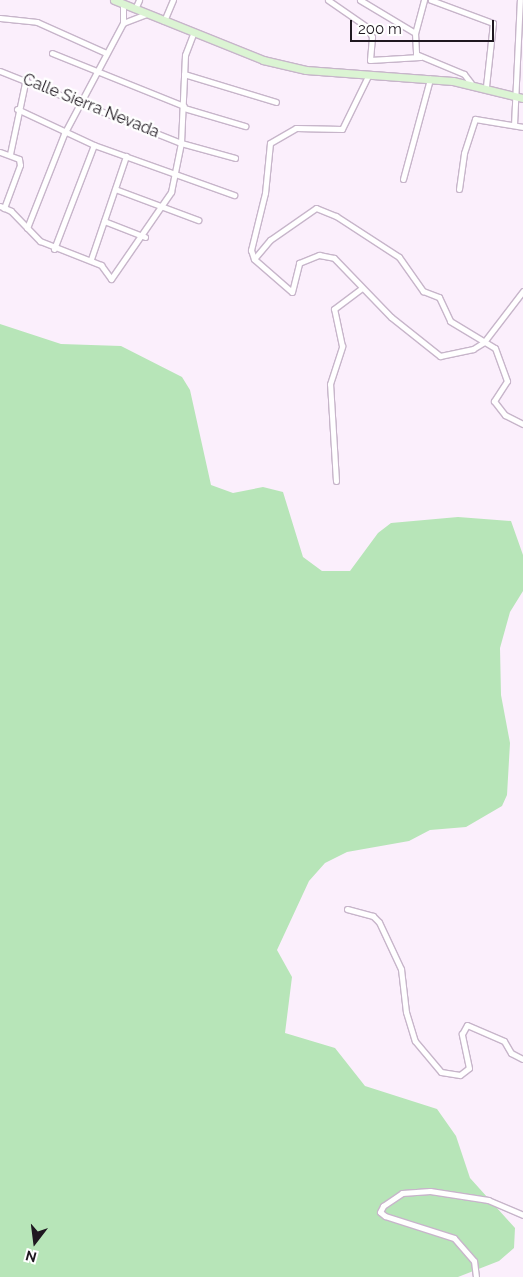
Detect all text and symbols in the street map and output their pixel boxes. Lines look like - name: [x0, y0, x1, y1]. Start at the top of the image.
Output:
- scale bar: [353, 10, 497, 42]
- text: 200 m: [358, 20, 402, 38]
- street label: Calle Sierra Nevada: [20, 70, 162, 142]
- north arrow: [10, 1217, 60, 1267]
- text: N: [24, 1247, 38, 1266]

